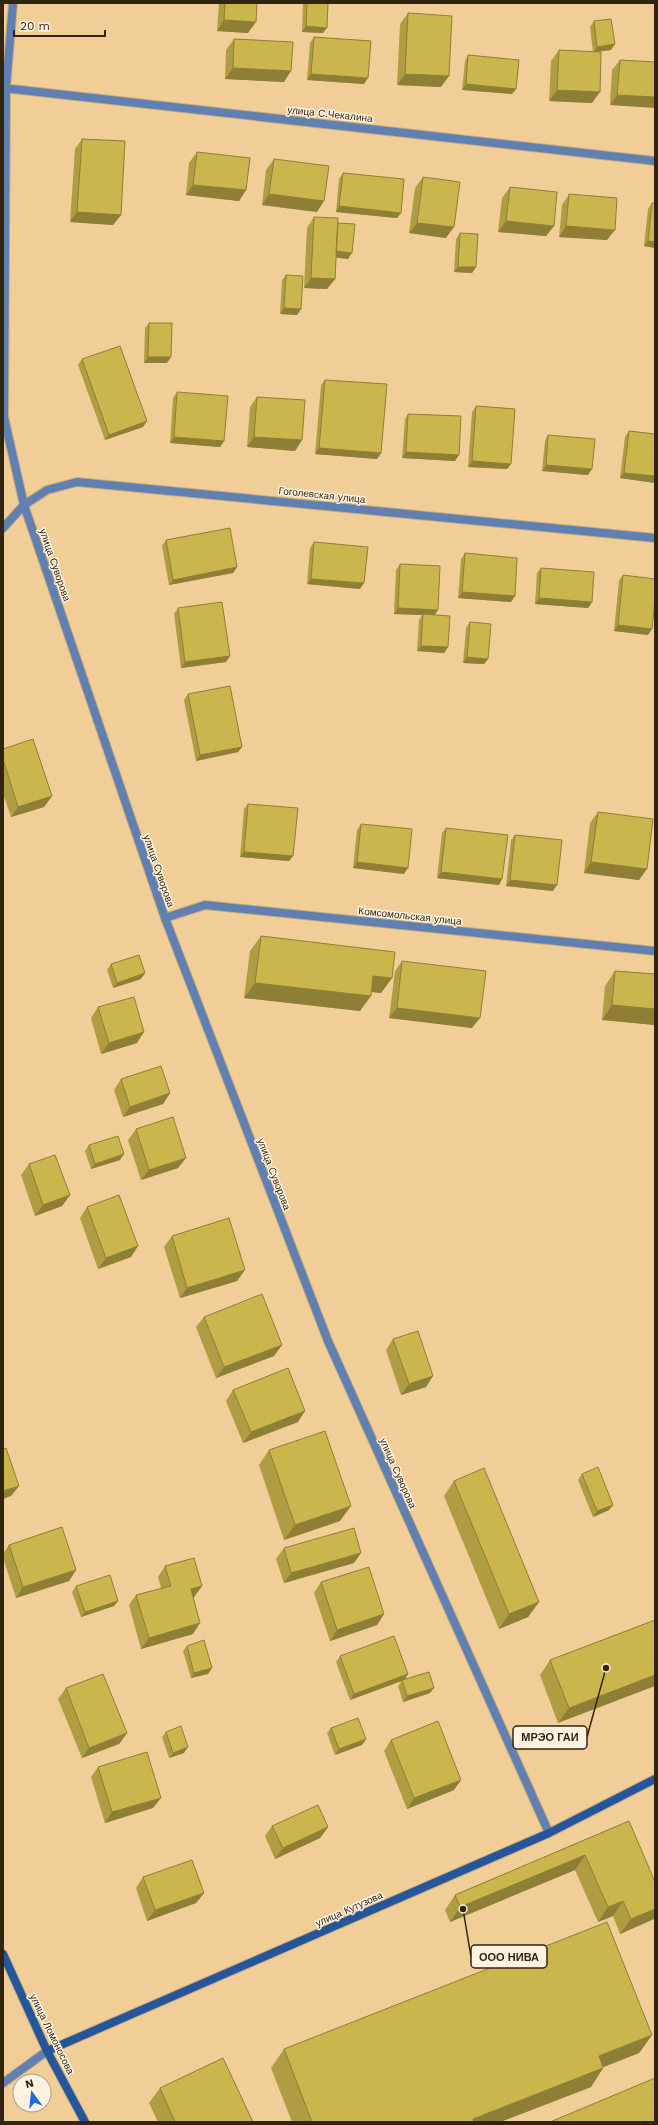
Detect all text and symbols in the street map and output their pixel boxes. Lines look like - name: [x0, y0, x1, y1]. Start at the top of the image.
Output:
- scale bar: [14, 12, 105, 38]
- text: 20 m: [20, 19, 50, 33]
- street label: улица С.Чекалина: [287, 104, 374, 124]
- street label: Гоголевская улица: [278, 485, 366, 505]
- street label: улица Суворова: [37, 527, 73, 603]
- street label: улица Суворова: [141, 833, 177, 909]
- street label: Комсомольская улица: [358, 905, 463, 927]
- street label: улица Суворова: [255, 1137, 293, 1212]
- street label: улица Суворова: [378, 1436, 419, 1510]
- callout: МРЭО ГАИ: [513, 1726, 587, 1749]
- text: МРЭО ГАИ: [521, 1731, 579, 1744]
- street label: улица Кутузова: [314, 1889, 385, 1929]
- callout: ООО НИВА: [471, 1945, 547, 1968]
- text: ООО НИВА: [479, 1951, 539, 1964]
- street label: улица Ломоносова: [28, 1992, 76, 2076]
- north arrow: [12, 2073, 52, 2113]
- text: N: [24, 2076, 35, 2091]

